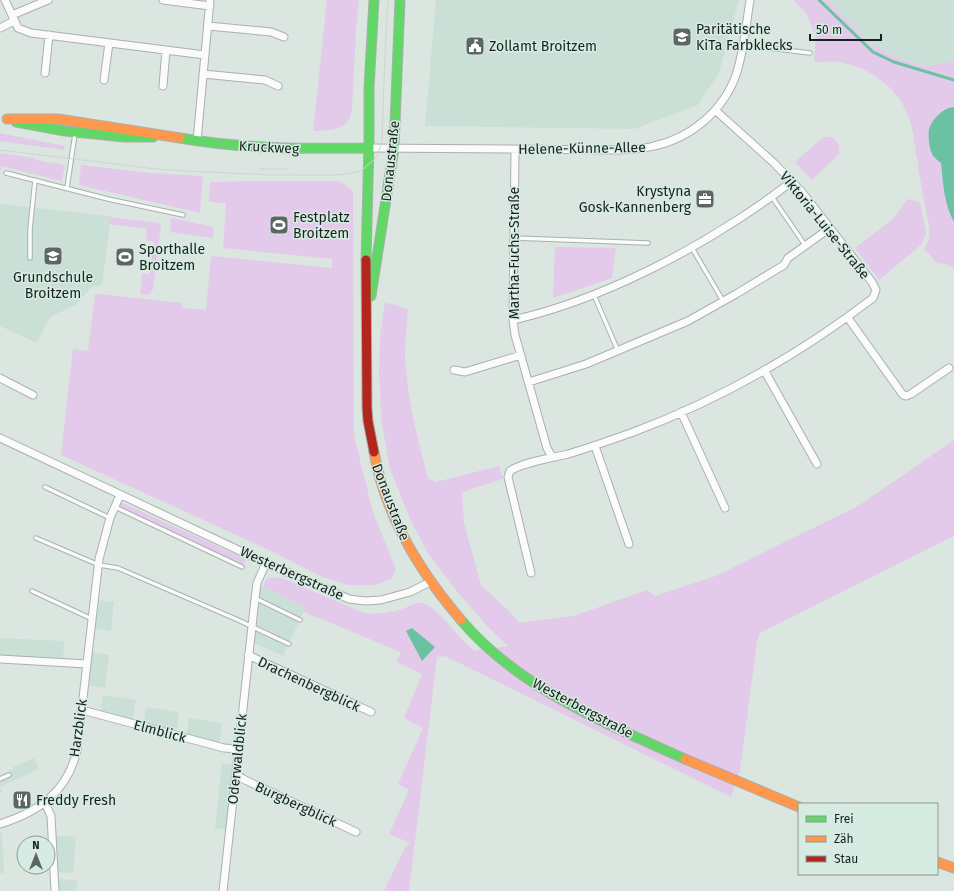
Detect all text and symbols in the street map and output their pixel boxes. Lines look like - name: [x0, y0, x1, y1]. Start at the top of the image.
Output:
- scale bar: [810, 16, 881, 42]
- place label: Paritätische KiTa Farbklecks: [696, 21, 793, 54]
- text: 50 m: [816, 23, 842, 37]
- school or university icon: Paritätische KiTa Farbklecks: [671, 26, 693, 48]
- public building icon: Zollamt Broitzem: [464, 35, 486, 57]
- place label: Zollamt Broitzem: [489, 38, 597, 55]
- street label: Donaustraße: [378, 120, 403, 202]
- street label: Kruckweg: [238, 137, 300, 158]
- street label: Helene-Künne-Allee: [518, 139, 646, 158]
- street label: Viktoria-Luise-Straße: [776, 168, 873, 283]
- place label: Krystyna Gosk-Kannenberg: [579, 183, 692, 216]
- street label: Martha-Fuchs-Straße: [506, 187, 523, 319]
- office icon: Krystyna Gosk-Kannenberg: [694, 188, 716, 210]
- place label: Festplatz Broitzem: [293, 209, 350, 242]
- sports icon: Festplatz Broitzem: [268, 214, 290, 236]
- place label: Sporthalle Broitzem: [139, 241, 205, 274]
- school or university icon: Grundschule Broitzem: [42, 245, 64, 267]
- sports icon: Sporthalle Broitzem: [114, 246, 136, 268]
- place label: Grundschule Broitzem: [13, 269, 93, 302]
- street label: Donaustraße: [368, 461, 413, 543]
- street label: Westerbergstraße: [237, 543, 346, 604]
- street label: Drachenbergblick: [255, 653, 363, 716]
- street label: Westerbergstraße: [529, 675, 636, 742]
- street label: Harzblick: [66, 697, 91, 758]
- street label: Oderwaldblick: [224, 712, 251, 805]
- street label: Elmblick: [132, 716, 189, 747]
- street label: Burgbergblick: [252, 778, 340, 831]
- restaurant icon: Freddy Fresh: [11, 789, 33, 811]
- place label: Freddy Fresh: [36, 792, 116, 809]
- legend: [798, 803, 938, 875]
- text: Frei: [834, 812, 854, 826]
- text: Zäh: [834, 832, 854, 846]
- north arrow: [16, 835, 56, 875]
- text: N: [32, 839, 40, 852]
- text: Stau: [834, 852, 858, 866]

